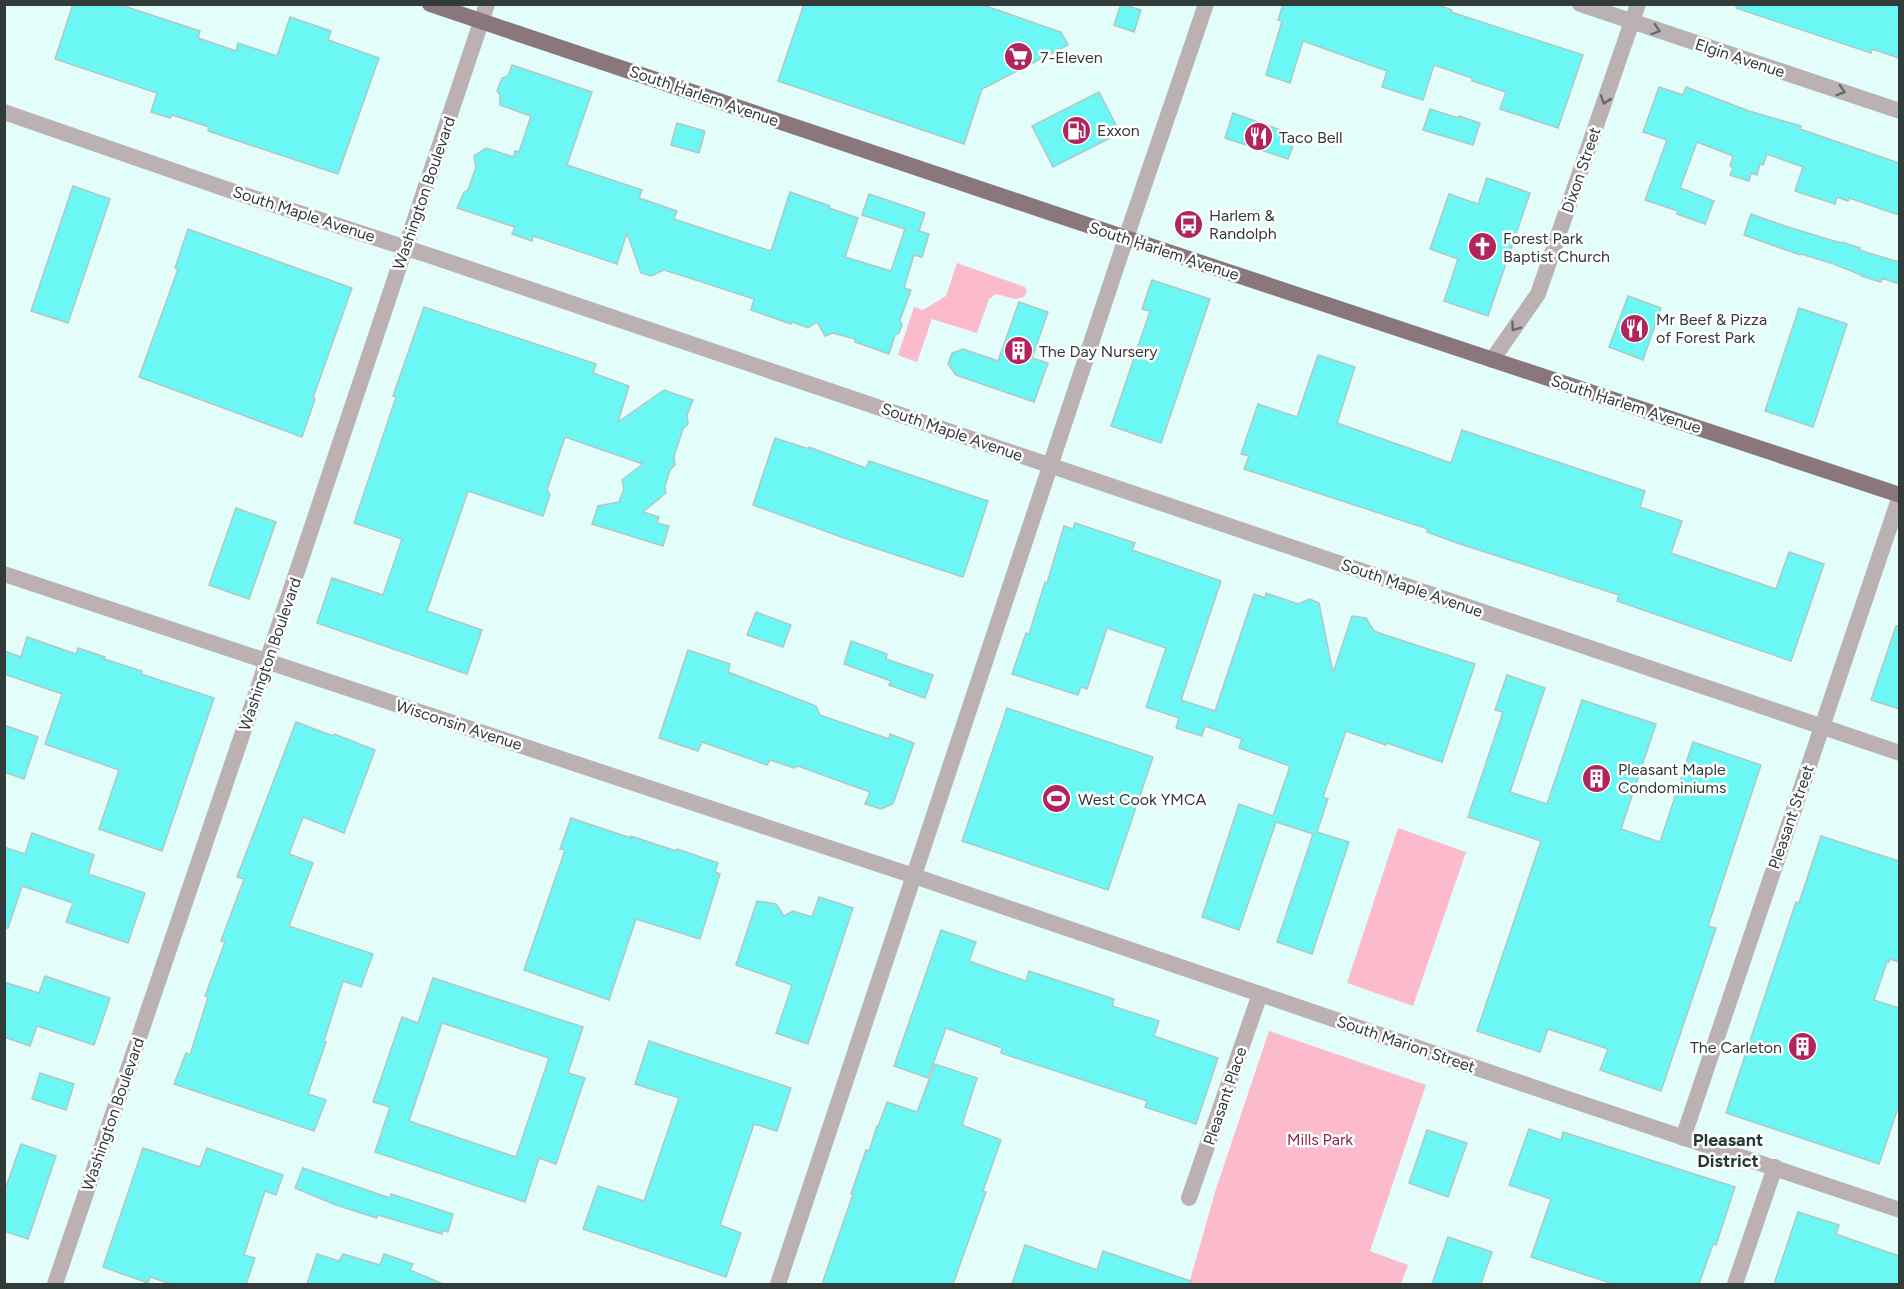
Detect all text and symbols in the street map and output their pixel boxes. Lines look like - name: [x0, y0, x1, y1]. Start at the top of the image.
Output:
- one-way arrow: [1650, 22, 1661, 35]
- street label: Elgin Avenue: [1693, 35, 1787, 81]
- supermarket icon: 7-Eleven: [1003, 41, 1035, 73]
- place label: 7-Eleven: [1040, 48, 1103, 67]
- street label: South Harlem Avenue: [627, 62, 781, 131]
- one-way arrow: [1835, 84, 1846, 97]
- one-way arrow: [1600, 94, 1613, 104]
- street label: Washington Boulevard: [389, 114, 459, 272]
- fuel station icon: Exxon: [1060, 114, 1092, 146]
- place label: Exxon: [1097, 121, 1140, 140]
- restaurant icon: Taco Bell: [1242, 121, 1274, 153]
- street label: Dixon Street: [1557, 125, 1605, 215]
- place label: Taco Bell: [1279, 128, 1342, 147]
- street label: South Maple Avenue: [230, 182, 378, 246]
- place label: Harlem & Randolph: [1209, 206, 1277, 243]
- bus stop icon: Harlem & Randolph: [1172, 208, 1204, 240]
- street label: South Harlem Avenue: [1087, 218, 1242, 284]
- place label: Forest Park Baptist Church: [1503, 229, 1610, 266]
- church icon: Forest Park Baptist Church: [1466, 231, 1498, 263]
- place label: Mr Beef & Pizza of Forest Park: [1656, 310, 1767, 347]
- restaurant icon: Mr Beef & Pizza of Forest Park: [1619, 312, 1651, 344]
- one-way arrow: [1511, 320, 1522, 331]
- building icon: The Day Nursery: [1002, 335, 1034, 367]
- place label: The Day Nursery: [1039, 342, 1158, 361]
- street label: South Harlem Avenue: [1549, 371, 1704, 437]
- street label: South Maple Avenue: [879, 399, 1026, 465]
- street label: South Maple Avenue: [1339, 555, 1486, 621]
- street label: Washington Boulevard: [235, 575, 305, 733]
- street label: Wisconsin Avenue: [394, 696, 525, 754]
- place label: Pleasant Maple Condominiums: [1618, 760, 1726, 797]
- building icon: Pleasant Maple Condominiums: [1581, 762, 1613, 794]
- street label: Pleasant Street: [1764, 762, 1818, 872]
- sports icon: West Cook YMCA: [1041, 783, 1073, 815]
- place label: West Cook YMCA: [1078, 790, 1206, 809]
- street label: South Marion Street: [1334, 1011, 1478, 1077]
- building icon: The Carleton: [1787, 1031, 1819, 1063]
- street label: Washington Boulevard: [78, 1035, 148, 1193]
- place label: The Carleton: [1690, 1038, 1782, 1057]
- street label: Pleasant Place: [1199, 1044, 1251, 1148]
- district label: Pleasant District: [1693, 1129, 1763, 1172]
- park label: Mills Park: [1287, 1130, 1353, 1149]

